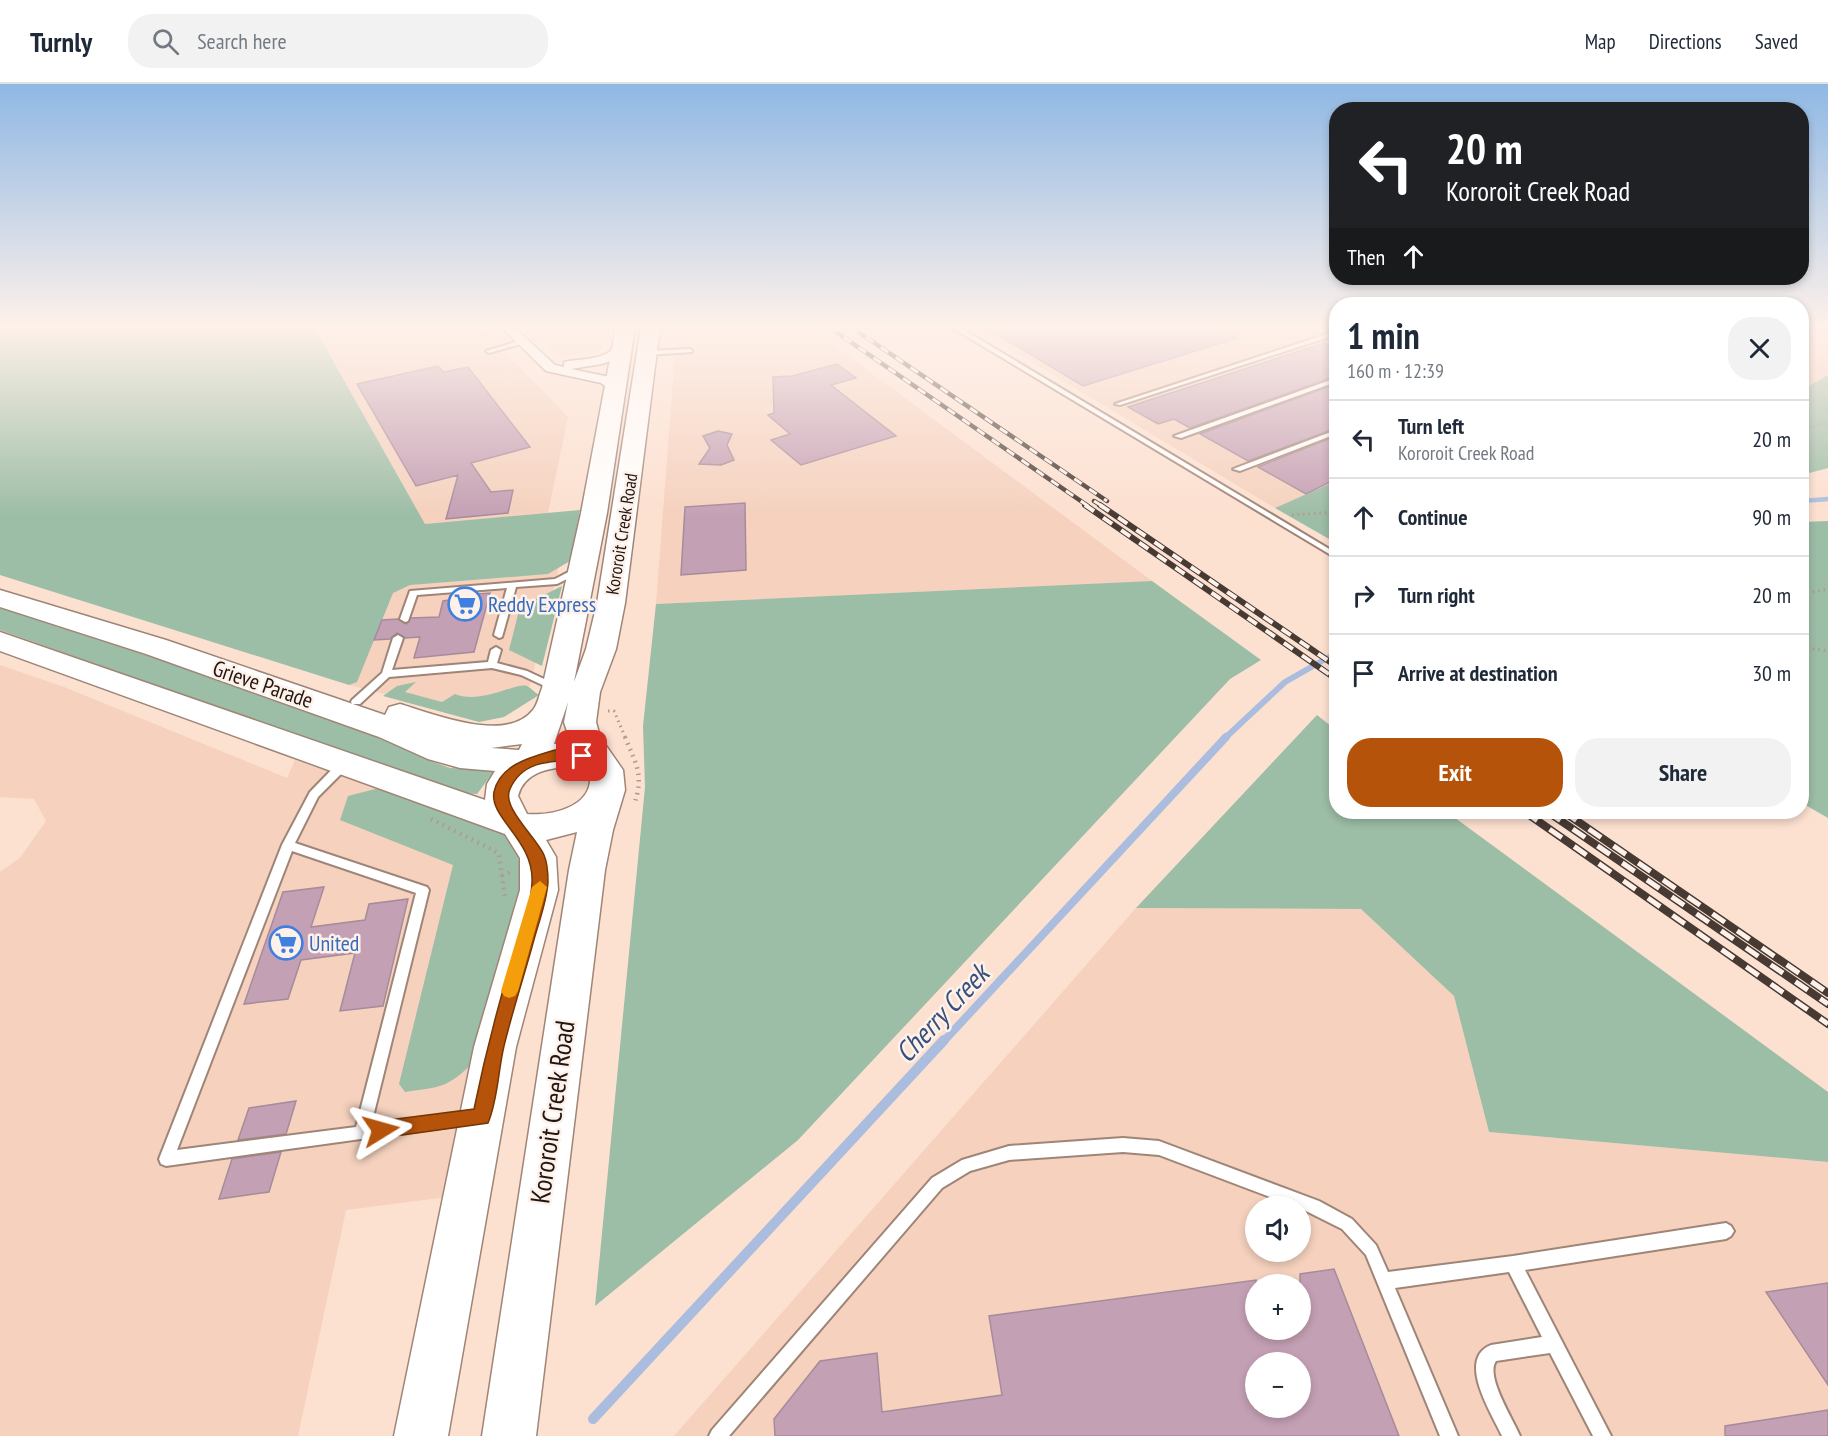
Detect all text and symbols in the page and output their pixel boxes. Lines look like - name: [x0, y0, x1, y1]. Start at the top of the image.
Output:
- search box: [128, 14, 548, 68]
- text: Turnly: [30, 23, 92, 60]
- icon: search: [149, 25, 182, 58]
- text: Search here: [197, 27, 287, 55]
- text: Map: [1585, 28, 1616, 55]
- text: Directions: [1649, 28, 1722, 55]
- text: Saved: [1755, 28, 1798, 55]
- text: 20 m: [1446, 121, 1523, 176]
- icon: left: [1347, 126, 1425, 204]
- text: Kororoit Creek Road: [1446, 174, 1630, 208]
- icon: ahead: [1397, 240, 1430, 273]
- text: Then: [1347, 243, 1385, 271]
- text: 1 min: [1347, 312, 1420, 359]
- button: close: [1728, 317, 1791, 380]
- text: 160 m · 12:39: [1347, 358, 1444, 384]
- text: Turn left: [1398, 412, 1464, 440]
- icon: left: [1347, 423, 1380, 456]
- text: 20 m: [1752, 425, 1791, 453]
- text: Kororoit Creek Road: [1398, 440, 1534, 466]
- street label: Kororoit Creek Road: [601, 471, 642, 596]
- icon: ahead: [1347, 501, 1380, 534]
- text: Continue: [1398, 503, 1468, 531]
- text: 90 m: [1752, 503, 1791, 531]
- icon: right: [1347, 579, 1380, 612]
- text: Turn right: [1398, 581, 1475, 609]
- text: 20 m: [1752, 581, 1791, 609]
- supermarket icon: Reddy Express: [447, 586, 483, 622]
- place label: Reddy Express: [488, 590, 596, 618]
- street label: Grieve Parade: [209, 654, 317, 714]
- icon: arrive: [1347, 657, 1380, 690]
- text: Arrive at destination: [1398, 659, 1558, 687]
- text: 30 m: [1752, 659, 1791, 687]
- pin: [556, 730, 607, 781]
- button: Exit: [1347, 738, 1563, 807]
- button: Share: [1575, 738, 1791, 807]
- icon: arrive: [565, 739, 598, 772]
- supermarket icon: United: [268, 925, 304, 961]
- place label: United: [309, 929, 359, 957]
- water label: Cherry Creek: [887, 953, 999, 1070]
- street label: Kororoit Creek Road: [522, 1018, 582, 1205]
- position arrow: [349, 1098, 413, 1162]
- map controls: [1245, 1196, 1311, 1418]
- button: sound: [1245, 1196, 1311, 1262]
- button: +: [1245, 1274, 1311, 1340]
- button: −: [1245, 1352, 1311, 1418]

